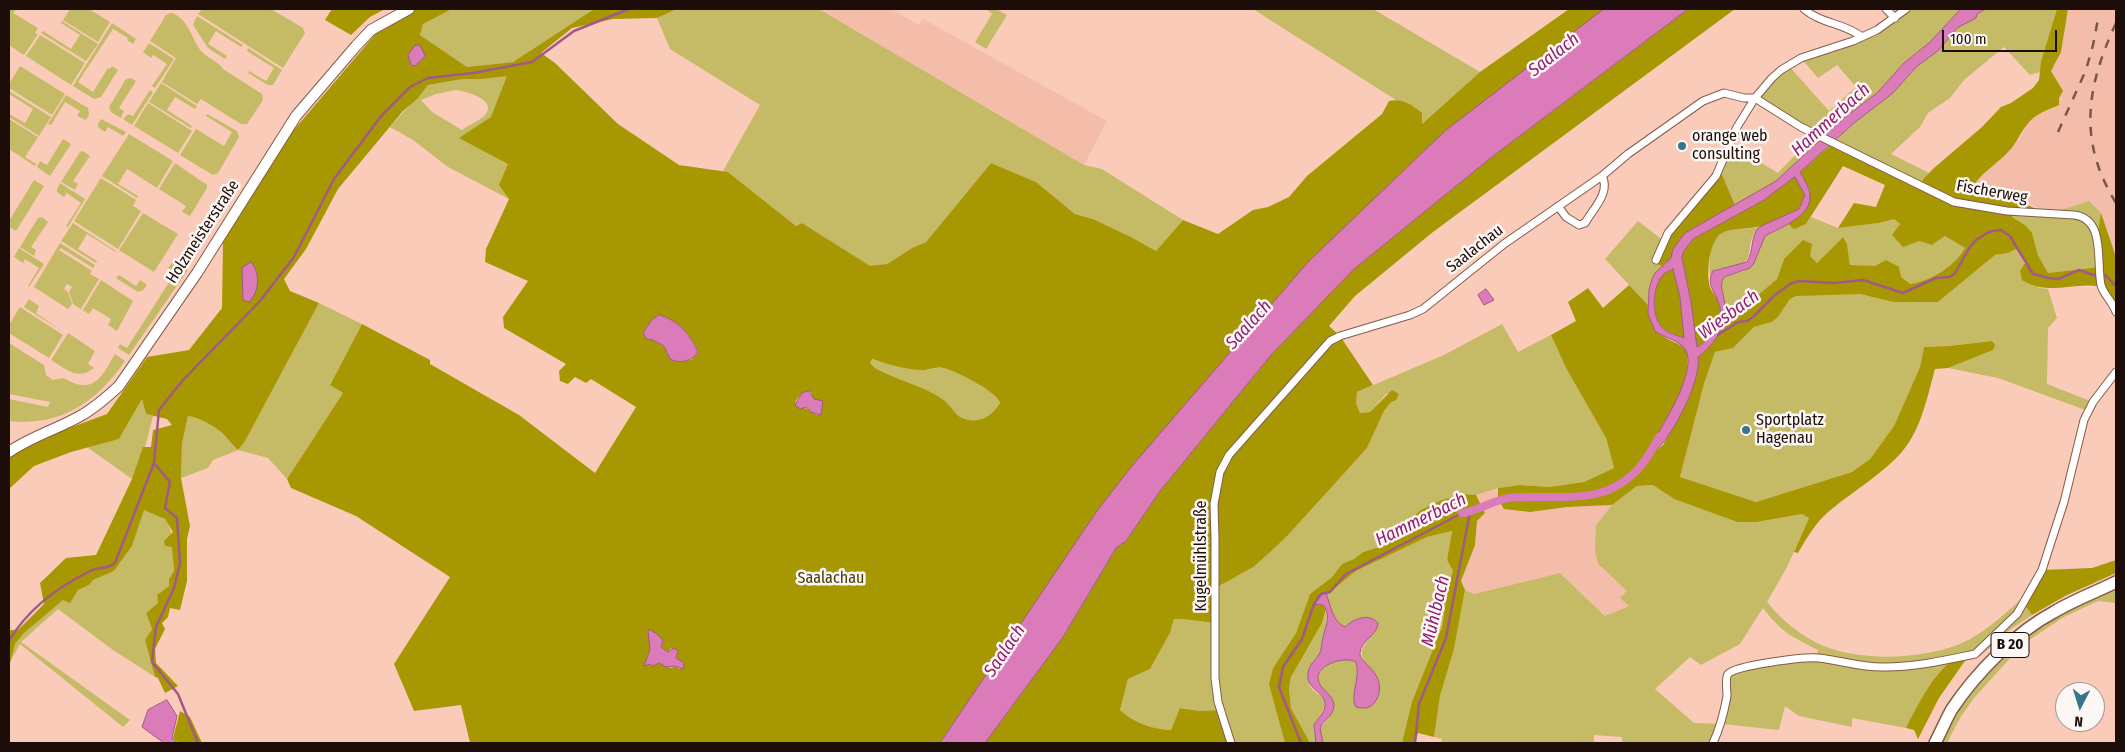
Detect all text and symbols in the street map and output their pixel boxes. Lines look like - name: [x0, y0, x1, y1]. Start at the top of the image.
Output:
- scale bar: [1945, 20, 2060, 52]
- water label: Saalach: [1524, 28, 1584, 82]
- text: 100 m: [1950, 30, 1987, 48]
- water label: Hammerbach: [1787, 79, 1875, 161]
- place label: orange web consulting: [1692, 127, 1768, 165]
- marker: orange web consulting: [1676, 140, 1688, 152]
- street label: Fischerweg: [1955, 176, 2029, 208]
- street label: Holzmeisterstraße: [162, 177, 244, 287]
- street label: Saalachau: [1443, 221, 1507, 277]
- water label: Wiesbach: [1694, 286, 1764, 344]
- water label: Saalach: [1221, 296, 1277, 354]
- place label: Sportplatz Hagenau: [1756, 411, 1824, 449]
- marker: Sportplatz Hagenau: [1740, 424, 1752, 436]
- water label: Hammerbach: [1372, 489, 1470, 551]
- street label: Kugelmühlstraße: [1192, 501, 1212, 611]
- park label: Saalachau: [798, 569, 864, 589]
- water label: Mühlbach: [1417, 573, 1455, 649]
- water label: Saalach: [980, 621, 1030, 681]
- road number: B 20: [1991, 632, 2029, 658]
- north arrow: [2055, 682, 2105, 732]
- text: N: [2074, 713, 2084, 730]

